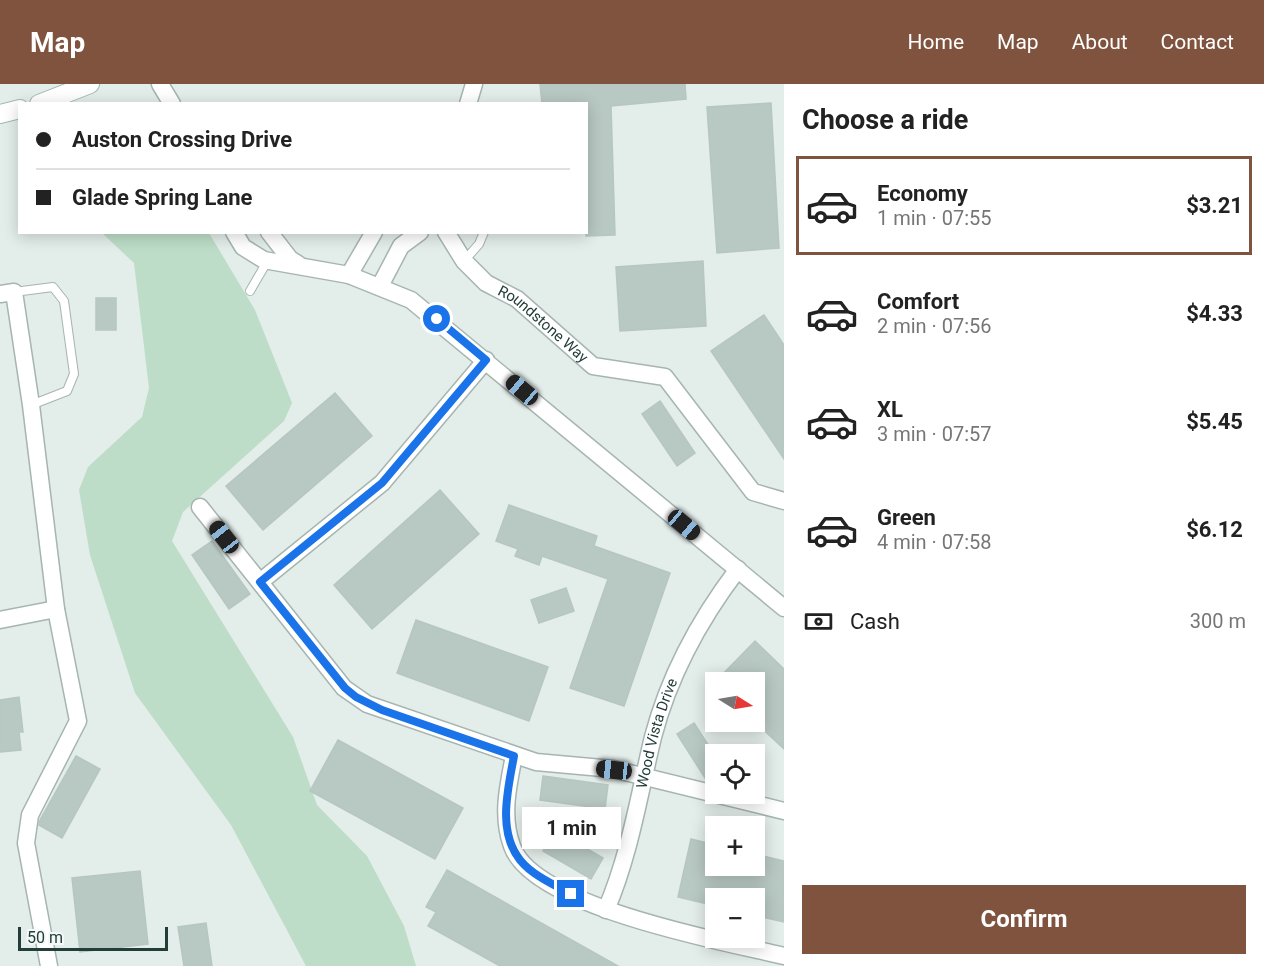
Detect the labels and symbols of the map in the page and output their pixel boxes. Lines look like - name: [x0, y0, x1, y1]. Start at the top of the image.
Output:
- street label: Roundstone Way: [495, 282, 592, 367]
- route start: [423, 305, 450, 332]
- car: [502, 372, 542, 408]
- car: [664, 507, 704, 543]
- car: [206, 517, 242, 557]
- north arrow: [705, 672, 765, 732]
- street label: Wood Vista Drive: [633, 675, 681, 790]
- car: [595, 759, 633, 781]
- callout: 1 min: [522, 807, 620, 849]
- route end: [557, 880, 584, 907]
- scale bar: [18, 924, 168, 952]

